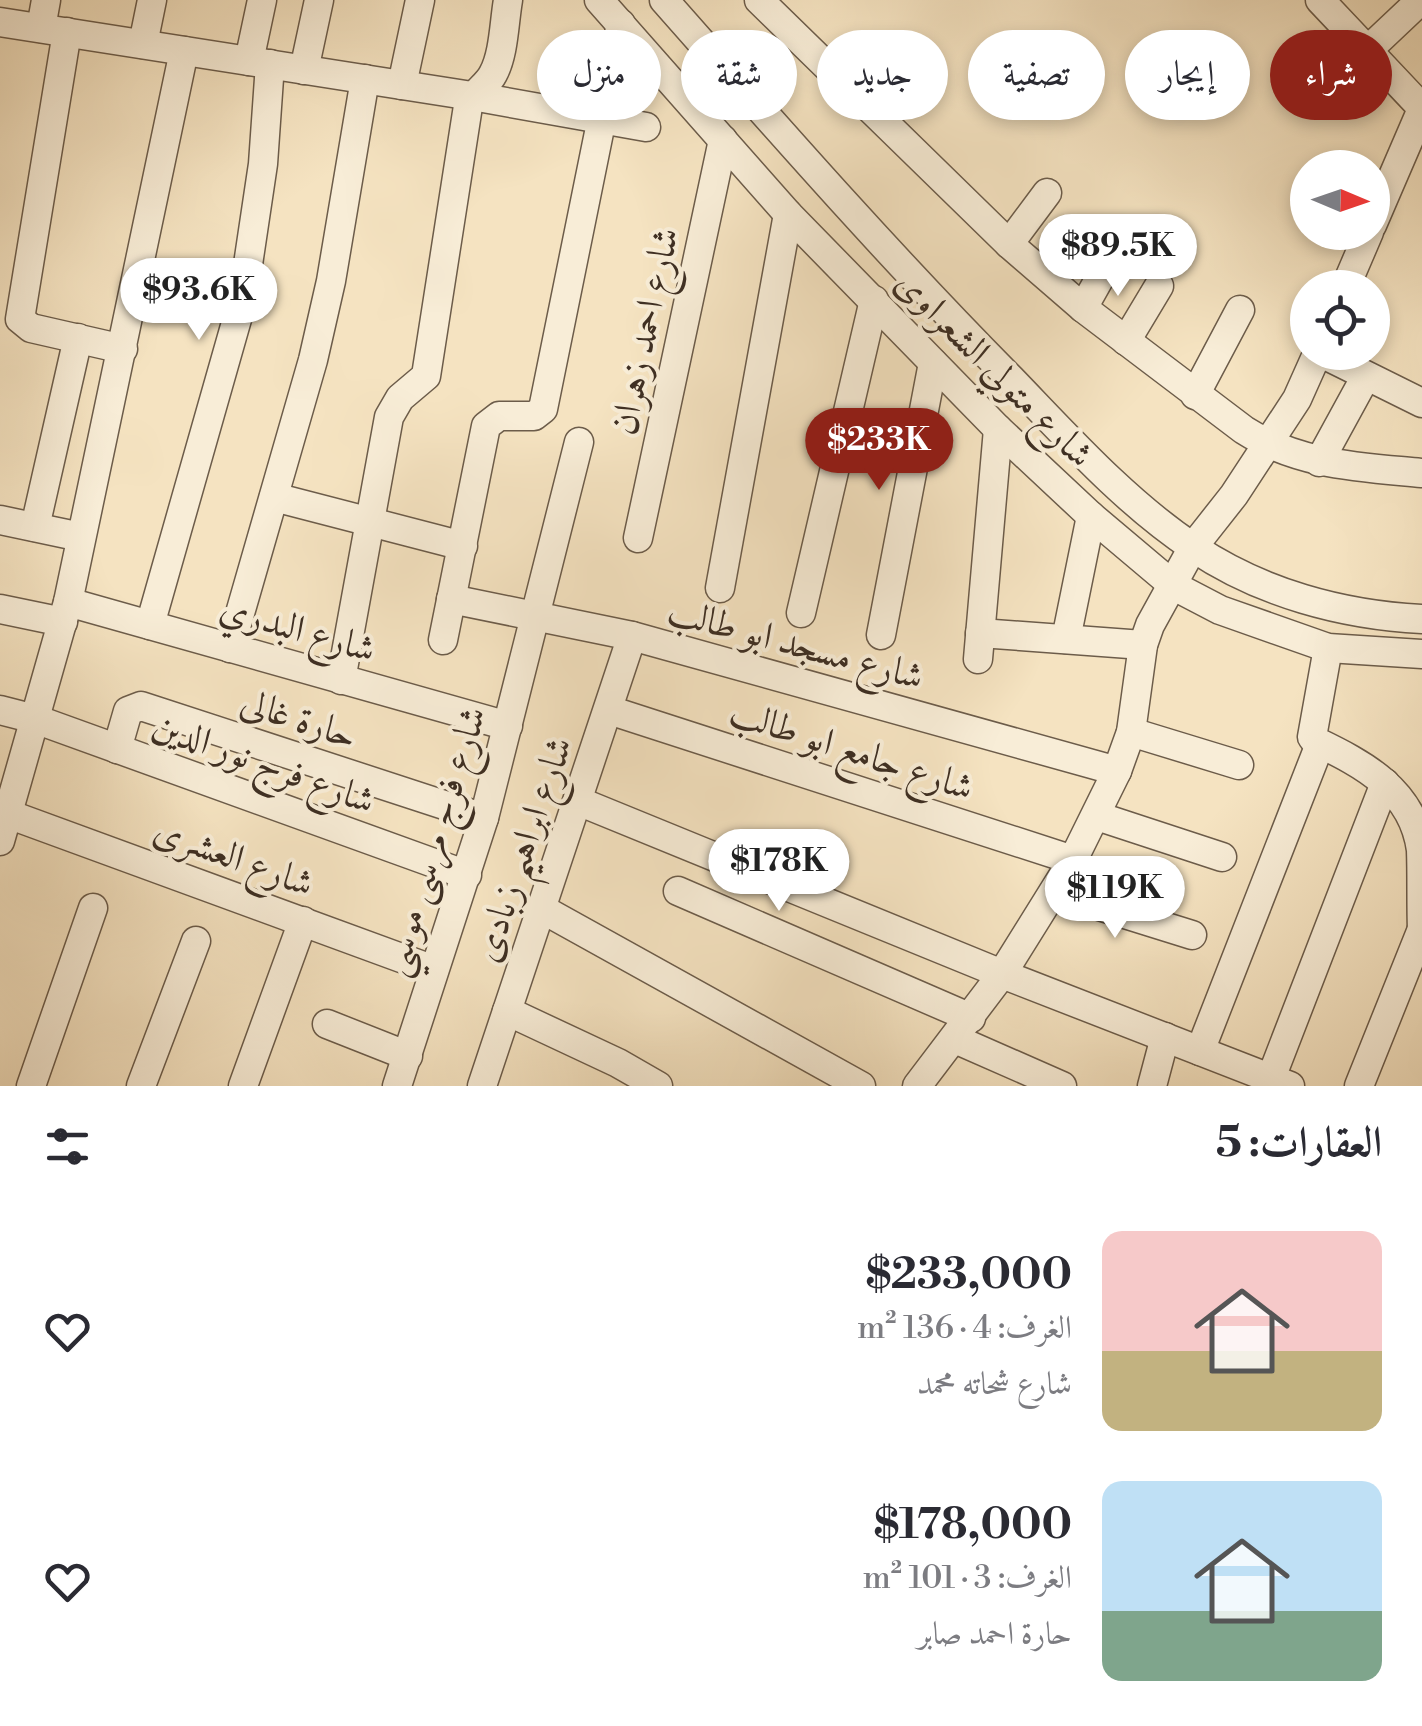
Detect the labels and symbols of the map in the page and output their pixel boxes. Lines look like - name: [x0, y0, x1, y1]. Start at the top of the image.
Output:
- north arrow: [1290, 150, 1390, 250]
- pin: $89.5K: [1037, 214, 1199, 299]
- street label: شارع احمد زهران: [601, 223, 696, 441]
- pin: $93.6K: [118, 258, 280, 343]
- street label: شارع متولي الشعراوى: [880, 260, 1103, 483]
- pin: $233K: [809, 408, 949, 493]
- street label: شارع البدري: [213, 585, 381, 680]
- street label: شارع مسجد ابو طالب: [661, 588, 929, 707]
- street label: حارة غالى: [234, 679, 363, 760]
- street label: شارع جامع ابو طالب: [721, 689, 979, 821]
- street label: شارع فرج نور الدين: [143, 701, 381, 834]
- street label: شارع فرج مرسى موسي: [371, 701, 507, 985]
- street label: شارع ابراهيم زبادى: [463, 731, 596, 972]
- street label: شارع العشرى: [145, 807, 320, 914]
- pin: $178K: [709, 829, 849, 914]
- pin: $119K: [1045, 856, 1185, 941]

